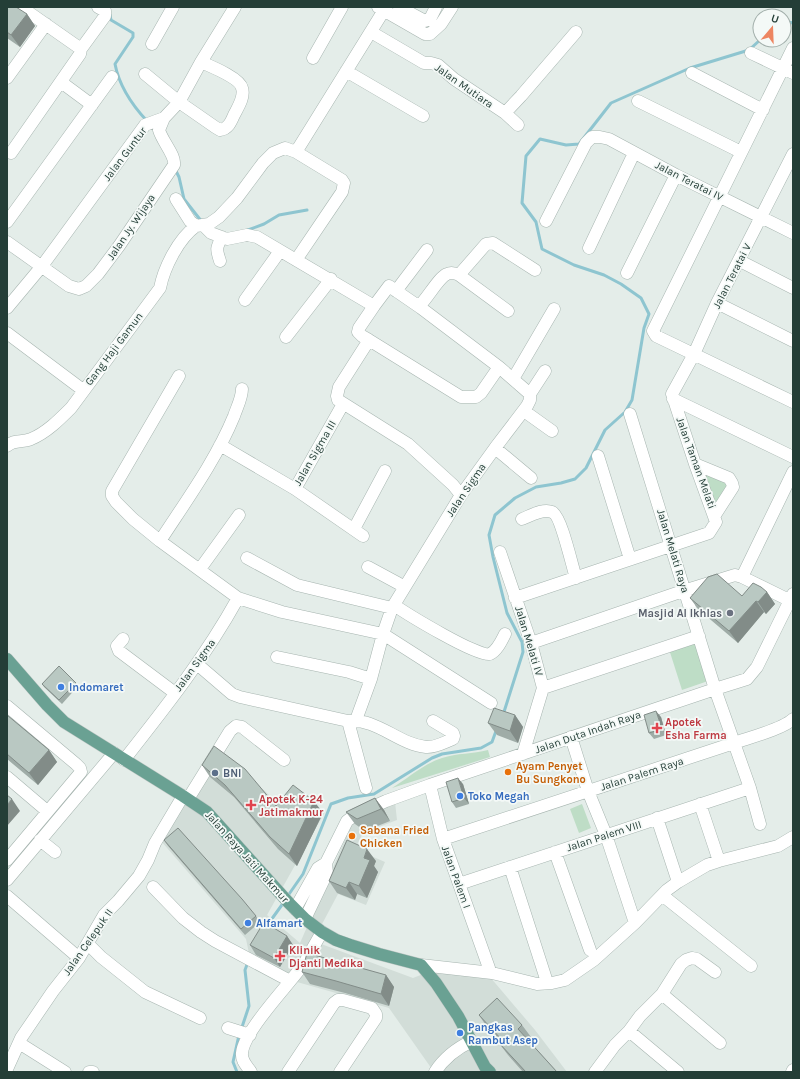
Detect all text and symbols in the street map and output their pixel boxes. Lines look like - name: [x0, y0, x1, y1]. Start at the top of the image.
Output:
- north arrow: [752, 8, 792, 48]
- text: U: [769, 12, 781, 26]
- street label: Jalan Mutiara: [432, 61, 496, 111]
- street label: Jalan Guntur: [101, 125, 149, 183]
- street label: Jalan Teratai IV: [653, 158, 725, 204]
- street label: Jalan Jy. Wijaya: [104, 192, 158, 262]
- street label: Jalan Teratai V: [710, 241, 754, 311]
- street label: Gang Haji Gamun: [82, 310, 146, 388]
- street label: Jalan Taman Melati: [673, 415, 719, 511]
- street label: Jalan Sigma III: [291, 418, 339, 488]
- street label: Jalan Sigma: [443, 461, 489, 519]
- street label: Jalan Melati Raya: [654, 508, 692, 594]
- street label: Jalan Melati IV: [512, 605, 546, 677]
- place label: Masjid Al Ikhlas: [638, 607, 722, 620]
- marker: Masjid Al Ikhlas: [725, 608, 735, 618]
- street label: Jalan Sigma: [172, 636, 218, 694]
- place label: Indomaret: [69, 681, 124, 694]
- marker: Indomaret: [56, 682, 66, 692]
- street label: Jalan Duta Indah Raya: [533, 708, 643, 756]
- place label: Apotek Esha Farma: [665, 716, 727, 742]
- marker: Apotek Esha Farma: [652, 723, 662, 733]
- street label: Jalan Palem Raya: [599, 754, 685, 794]
- place label: Ayam Penyet Bu Sungkono: [516, 760, 586, 786]
- place label: BNI: [223, 767, 241, 780]
- marker: Ayam Penyet Bu Sungkono: [503, 767, 513, 777]
- marker: BNI: [210, 768, 220, 778]
- place label: Toko Megah: [468, 790, 530, 803]
- marker: Toko Megah: [455, 791, 465, 801]
- place label: Apotek K-24 Jatimakmur: [259, 793, 324, 819]
- marker: Apotek K-24 Jatimakmur: [246, 800, 256, 810]
- street label: Jalan Raya Jati Makmur: [203, 809, 291, 905]
- street label: Jalan Palem VIII: [565, 818, 643, 854]
- place label: Sabana Fried Chicken: [360, 824, 429, 850]
- marker: Sabana Fried Chicken: [347, 831, 357, 841]
- street label: Jalan Palem I: [439, 844, 473, 910]
- street label: Jalan Celepuk II: [60, 906, 116, 978]
- place label: Alfamart: [256, 917, 303, 930]
- marker: Alfamart: [243, 918, 253, 928]
- place label: Klinik Djanti Medika: [289, 944, 363, 970]
- marker: Klinik Djanti Medika: [274, 950, 286, 962]
- place label: Pangkas Rambut Asep: [468, 1021, 538, 1047]
- marker: Pangkas Rambut Asep: [455, 1028, 465, 1038]

